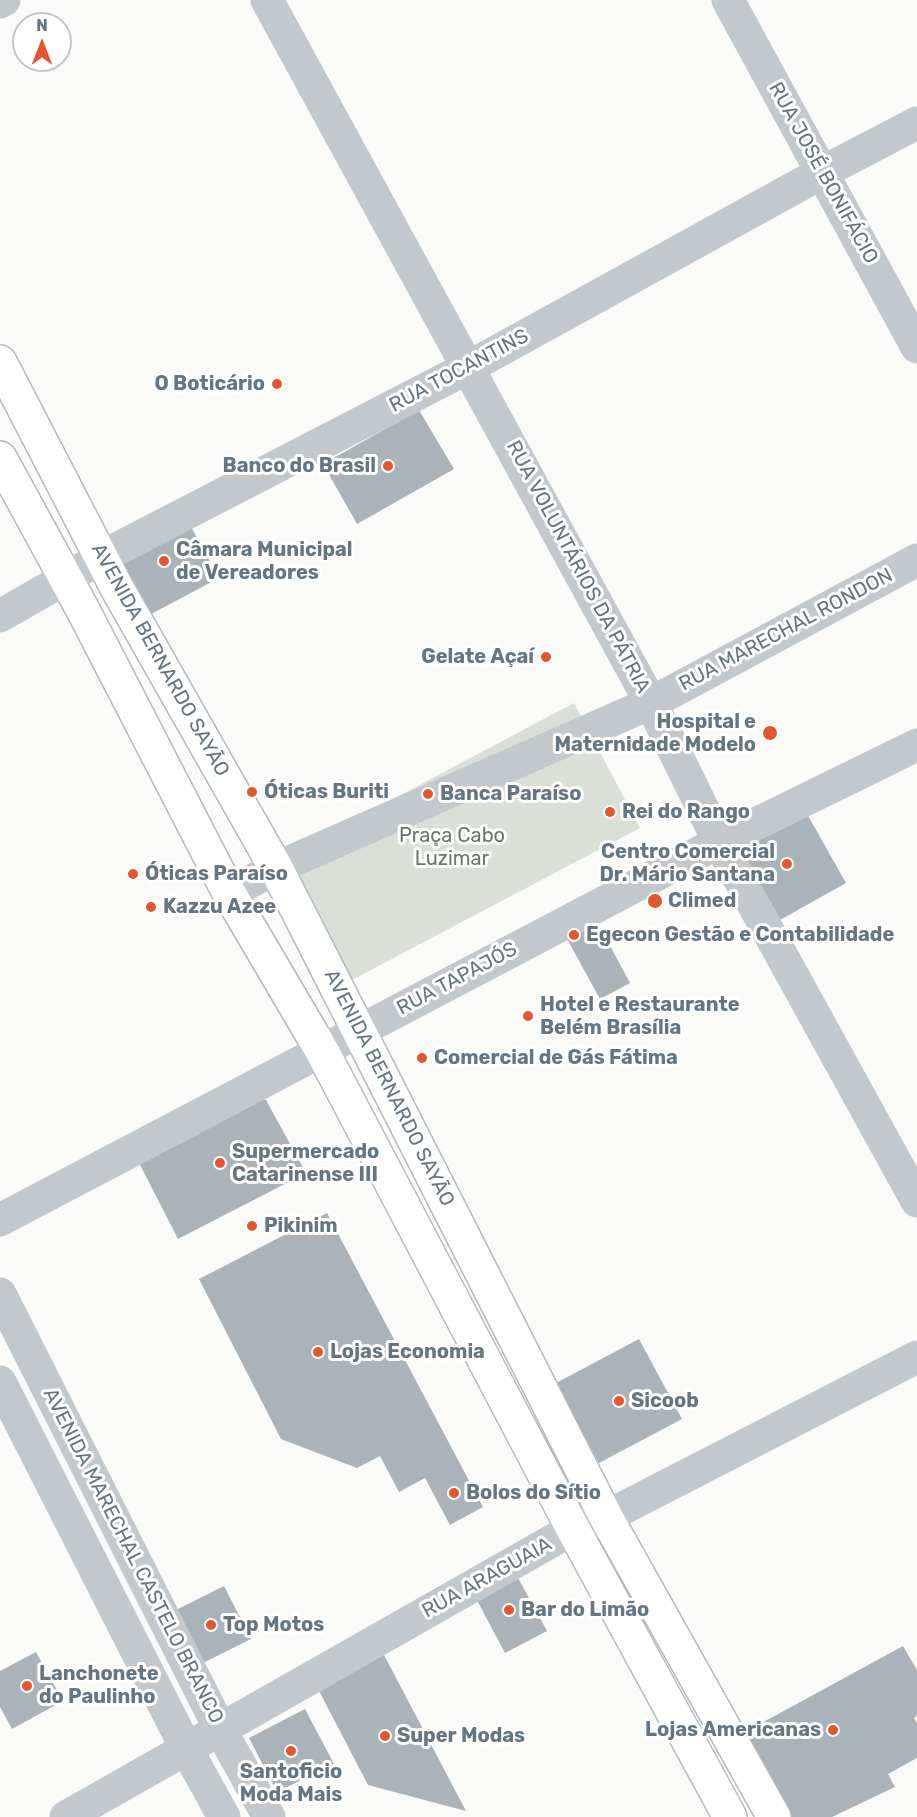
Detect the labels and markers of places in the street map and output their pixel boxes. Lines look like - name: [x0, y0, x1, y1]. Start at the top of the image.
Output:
- place label: O Boticário: [155, 372, 265, 396]
- marker: O Boticário: [270, 377, 284, 391]
- place label: Banco do Brasil: [223, 454, 376, 478]
- marker: Banco do Brasil: [381, 459, 395, 473]
- place label: Câmara Municipal de Vereadores: [176, 538, 353, 585]
- marker: Câmara Municipal de Vereadores: [157, 554, 171, 568]
- place label: Gelate Açaí: [421, 645, 534, 669]
- marker: Gelate Açaí: [539, 650, 553, 664]
- place label: Hospital e Maternidade Modelo: [554, 710, 756, 757]
- marker: Hospital e Maternidade Modelo: [761, 724, 779, 742]
- place label: Óticas Buriti: [264, 780, 389, 804]
- place label: Banca Paraíso: [440, 782, 581, 806]
- marker: Óticas Buriti: [245, 785, 259, 799]
- marker: Banca Paraíso: [421, 787, 435, 801]
- place label: Rei do Rango: [622, 800, 750, 824]
- marker: Rei do Rango: [603, 805, 617, 819]
- place label: Centro Comercial Dr. Mário Santana: [599, 840, 775, 887]
- marker: Centro Comercial Dr. Mário Santana: [780, 857, 794, 871]
- place label: Óticas Paraíso: [145, 862, 288, 886]
- marker: Óticas Paraíso: [126, 867, 140, 881]
- place label: Climed: [668, 889, 736, 913]
- marker: Climed: [646, 892, 664, 910]
- place label: Kazzu Azee: [163, 895, 276, 919]
- marker: Kazzu Azee: [144, 900, 158, 914]
- place label: Egecon Gestão e Contabilidade: [586, 923, 894, 947]
- marker: Egecon Gestão e Contabilidade: [567, 928, 581, 942]
- place label: Hotel e Restaurante Belém Brasília: [540, 993, 740, 1040]
- marker: Hotel e Restaurante Belém Brasília: [521, 1009, 535, 1023]
- place label: Comercial de Gás Fátima: [434, 1046, 678, 1070]
- marker: Comercial de Gás Fátima: [415, 1051, 429, 1065]
- place label: Supermercado Catarinense III: [232, 1140, 379, 1187]
- marker: Supermercado Catarinense III: [213, 1156, 227, 1170]
- place label: Pikinim: [264, 1214, 338, 1238]
- marker: Pikinim: [245, 1219, 259, 1233]
- place label: Lojas Economia: [330, 1340, 485, 1364]
- marker: Lojas Economia: [311, 1345, 325, 1359]
- place label: Sicoob: [631, 1389, 699, 1413]
- marker: Sicoob: [612, 1394, 626, 1408]
- place label: Bolos do Sítio: [466, 1481, 601, 1505]
- marker: Bolos do Sítio: [447, 1486, 461, 1500]
- place label: Bar do Limão: [521, 1598, 649, 1622]
- marker: Bar do Limão: [502, 1603, 516, 1617]
- place label: Top Motos: [223, 1613, 324, 1637]
- marker: Top Motos: [204, 1618, 218, 1632]
- place label: Lanchonete do Paulinho: [39, 1662, 159, 1709]
- marker: Lanchonete do Paulinho: [20, 1679, 34, 1693]
- place label: Lojas Americanas: [645, 1718, 821, 1742]
- marker: Lojas Americanas: [826, 1723, 840, 1737]
- place label: Super Modas: [397, 1724, 525, 1748]
- marker: Super Modas: [378, 1729, 392, 1743]
- marker: Santoficio Moda Mais: [284, 1744, 298, 1758]
- place label: Santoficio Moda Mais: [240, 1760, 342, 1807]

